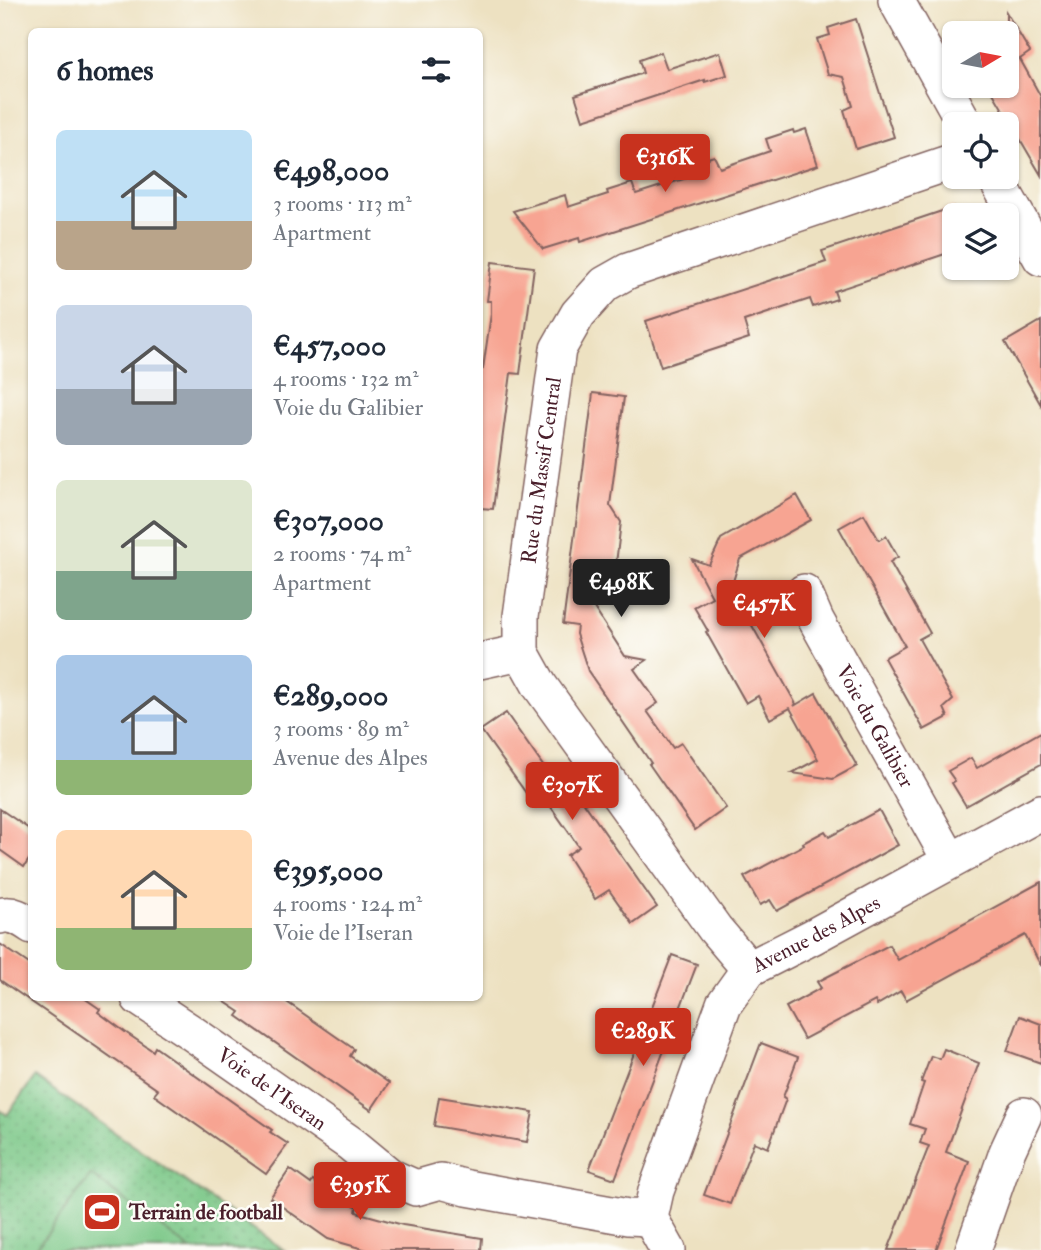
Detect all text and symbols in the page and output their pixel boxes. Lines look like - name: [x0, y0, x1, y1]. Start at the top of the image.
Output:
- north arrow: [942, 21, 1018, 98]
- map controls: [942, 21, 1019, 280]
- icon: filters: [417, 51, 455, 89]
- text: 6 homes: [56, 52, 154, 89]
- button: locate: [942, 112, 1019, 189]
- pin: €316K: [616, 134, 714, 194]
- text: €316K: [636, 142, 694, 171]
- text: €498,000: [273, 152, 389, 189]
- icon: home: [112, 158, 196, 242]
- text: 3 rooms · 113 m²: [273, 189, 412, 218]
- button: layers: [942, 203, 1019, 280]
- text: Apartment: [273, 218, 371, 247]
- text: €457,000: [273, 327, 386, 364]
- icon: home: [112, 333, 196, 417]
- text: 4 rooms · 132 m²: [273, 364, 419, 393]
- street label: Rue du Massif Central: [515, 375, 568, 565]
- text: Voie du Galibier: [273, 393, 423, 422]
- text: €307,000: [273, 502, 384, 539]
- icon: home: [112, 508, 196, 592]
- text: 2 rooms · 74 m²: [273, 539, 412, 568]
- pin: €498K: [572, 560, 670, 619]
- text: €498K: [589, 567, 653, 596]
- text: Apartment: [273, 568, 371, 597]
- pin: €457K: [715, 580, 813, 640]
- text: €457K: [733, 588, 795, 617]
- street label: Voie du Galibier: [830, 660, 920, 793]
- text: €289,000: [273, 677, 388, 714]
- icon: home: [112, 683, 196, 767]
- text: 3 rooms · 89 m²: [273, 714, 409, 743]
- text: Avenue des Alpes: [273, 743, 428, 772]
- pin: €307K: [523, 762, 621, 822]
- text: €307K: [542, 770, 602, 799]
- text: €395,000: [273, 852, 383, 889]
- icon: home: [112, 858, 196, 942]
- text: 4 rooms · 124 m²: [273, 889, 422, 918]
- street label: Avenue des Alpes: [747, 889, 885, 980]
- text: Voie de l'Iseran: [273, 918, 413, 947]
- pin: €289K: [594, 1009, 692, 1068]
- text: €289K: [611, 1016, 675, 1045]
- street label: Voie de l'Iseran: [211, 1042, 332, 1137]
- pin: €395K: [311, 1162, 409, 1222]
- text: €395K: [330, 1170, 390, 1199]
- sports icon: Terrain de football: [81, 1191, 123, 1233]
- place label: Terrain de football: [128, 1199, 283, 1226]

